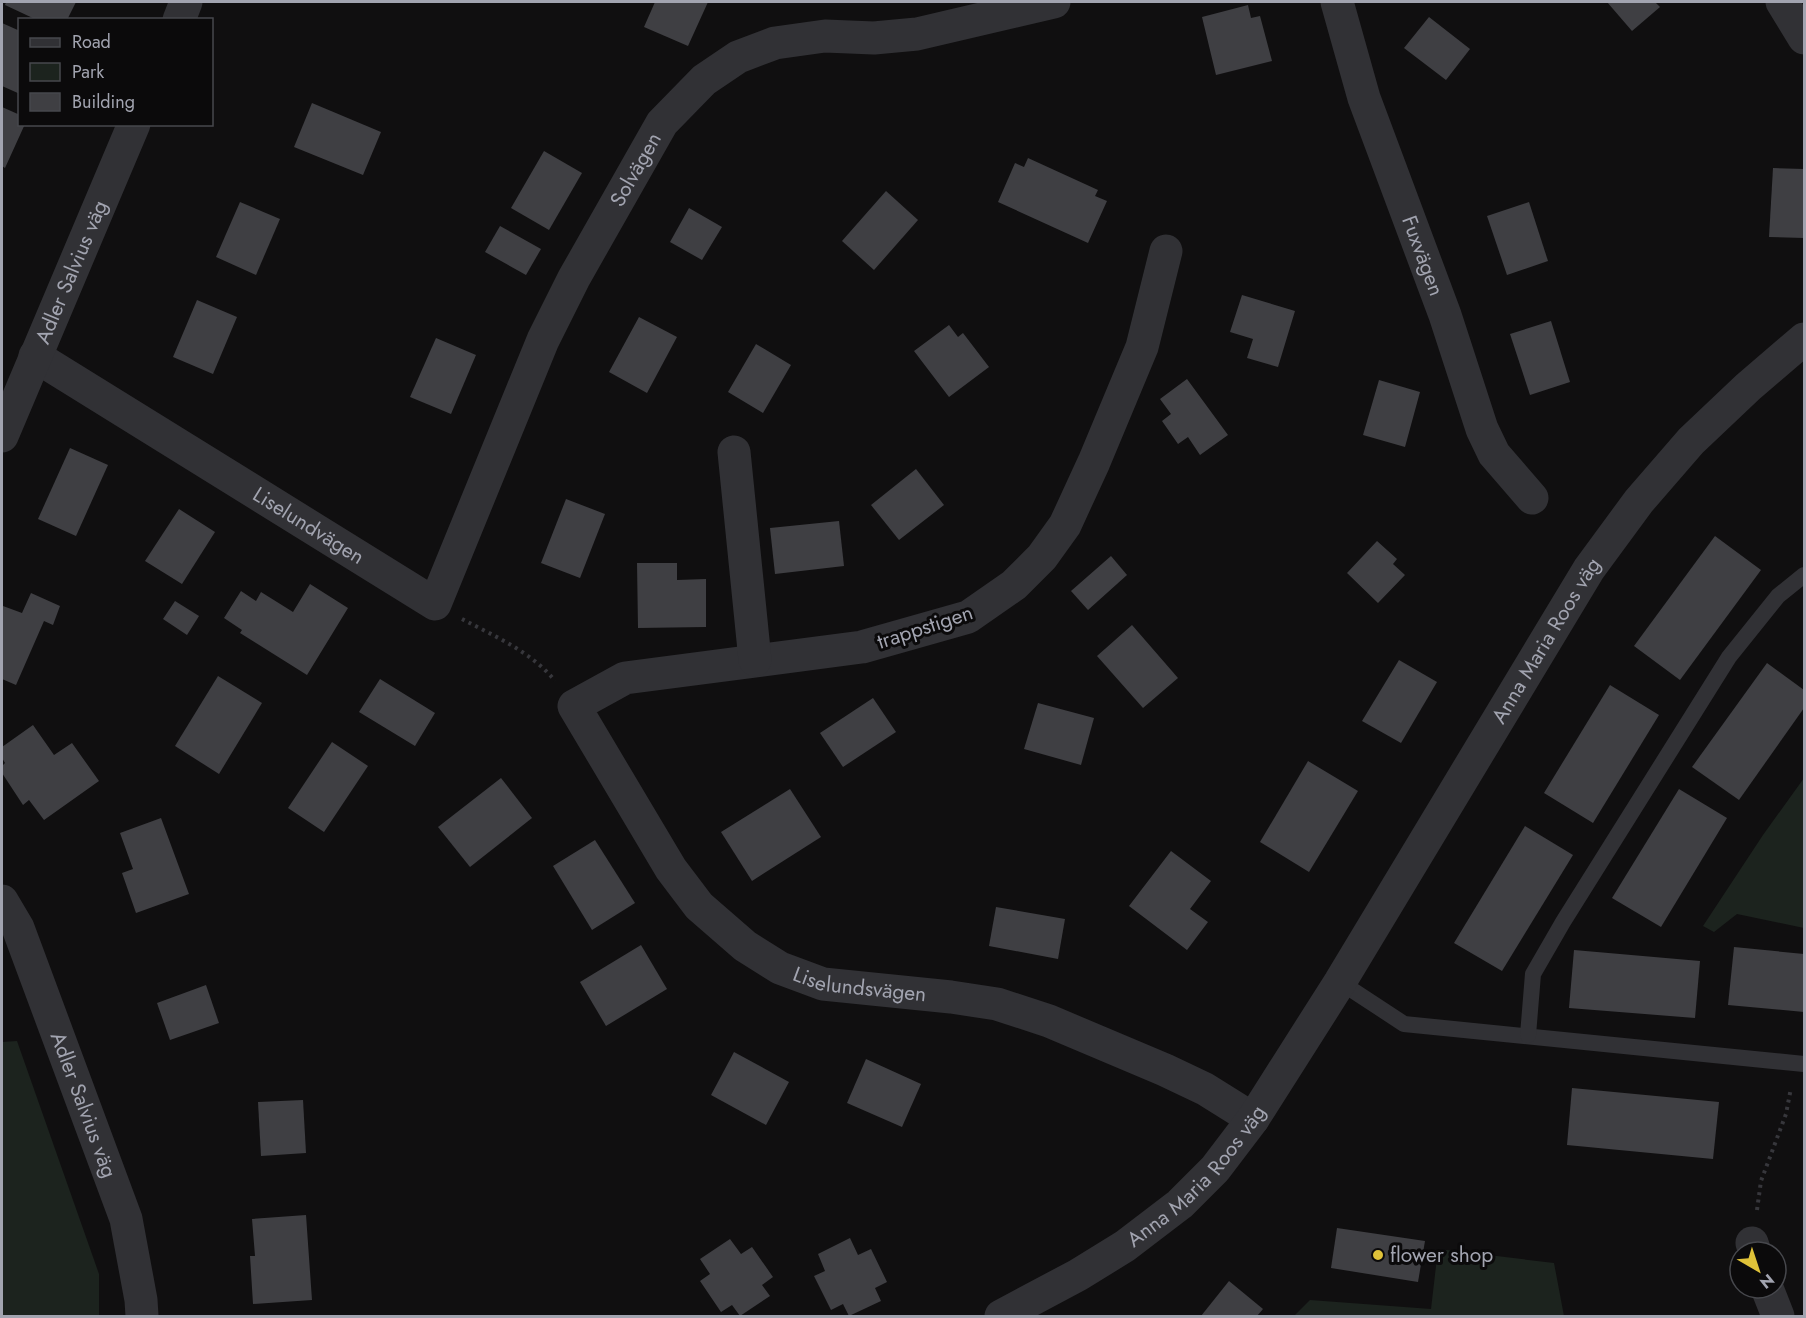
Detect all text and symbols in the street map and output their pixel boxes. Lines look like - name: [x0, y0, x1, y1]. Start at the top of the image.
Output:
- legend: [18, 18, 213, 126]
- text: Road: [72, 29, 111, 55]
- text: Park: [72, 59, 104, 85]
- text: Building: [72, 89, 135, 115]
- street label: Solvägen: [603, 127, 669, 212]
- street label: Adler Salvius väg: [28, 196, 115, 349]
- street label: Fuxvägen: [1394, 211, 1452, 300]
- street label: Liselundvägen: [247, 480, 370, 572]
- street label: Anna Maria Roos väg: [1484, 551, 1608, 729]
- street label: trappstigen: [873, 597, 977, 657]
- street label: Liselundsvägen: [789, 959, 928, 1009]
- street label: Adler Salvius väg: [43, 1028, 124, 1182]
- street label: Anna Maria Roos väg: [1121, 1099, 1273, 1254]
- place label: flower shop: [1390, 1240, 1493, 1270]
- north arrow: [1728, 1240, 1788, 1300]
- marker: flower shop: [1371, 1248, 1385, 1262]
- text: N: [1755, 1268, 1779, 1294]

